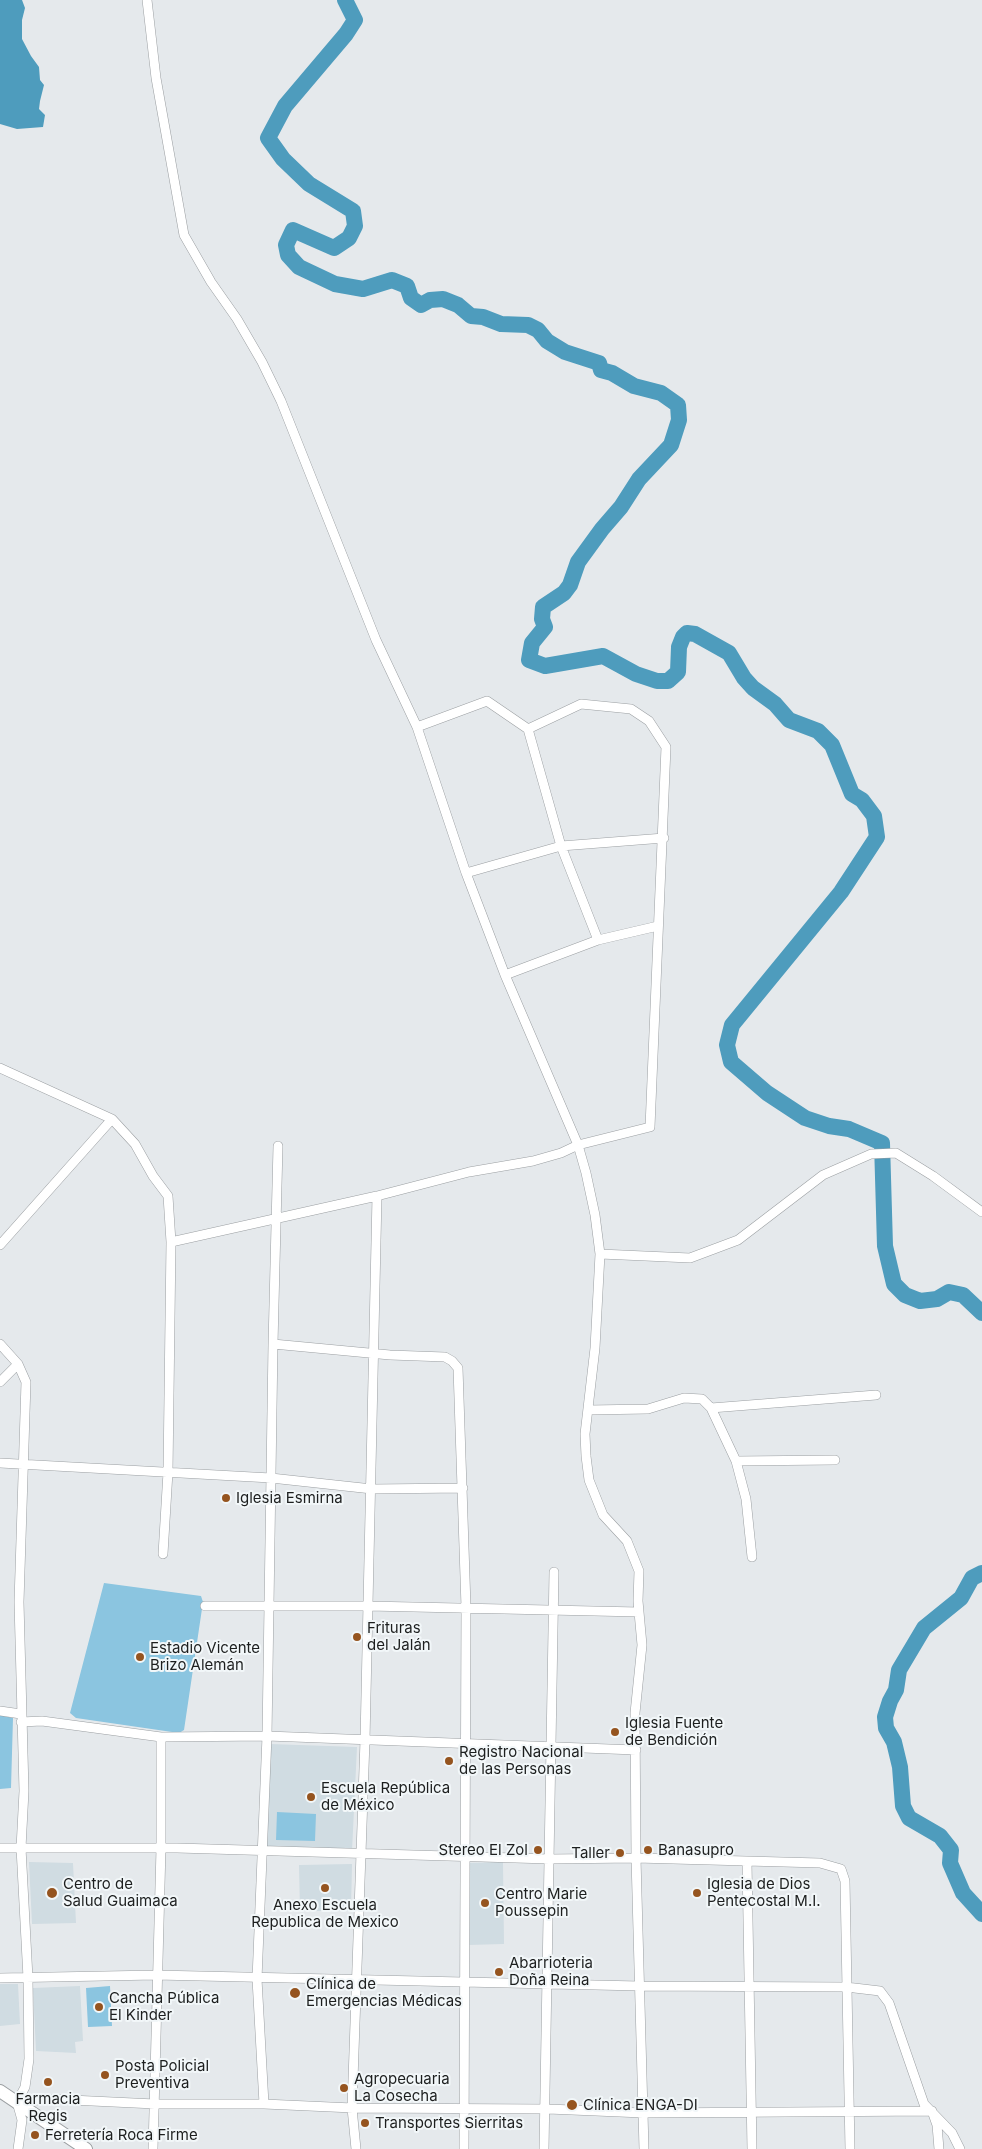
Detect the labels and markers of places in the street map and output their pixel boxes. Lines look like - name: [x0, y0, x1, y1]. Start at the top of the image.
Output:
- place label: Iglesia Esmirna: [236, 1489, 343, 1507]
- marker: Iglesia Esmirna: [220, 1492, 232, 1504]
- place label: Frituras del Jalán: [367, 1619, 431, 1654]
- marker: Frituras del Jalán: [351, 1631, 363, 1643]
- place label: Estadio Vicente Brizo Alemán: [150, 1639, 260, 1674]
- marker: Estadio Vicente Brizo Alemán: [134, 1651, 146, 1663]
- place label: Iglesia Fuente de Bendición: [625, 1714, 723, 1749]
- marker: Iglesia Fuente de Bendición: [609, 1726, 621, 1738]
- place label: Registro Nacional de las Personas: [459, 1743, 583, 1778]
- marker: Registro Nacional de las Personas: [443, 1755, 455, 1767]
- place label: Escuela República de México: [321, 1779, 450, 1814]
- marker: Escuela República de México: [305, 1791, 317, 1803]
- place label: Stereo El Zol: [439, 1841, 528, 1859]
- place label: Banasupro: [658, 1841, 734, 1859]
- marker: Stereo El Zol: [532, 1844, 544, 1856]
- place label: Taller: [571, 1844, 610, 1862]
- marker: Banasupro: [642, 1844, 654, 1856]
- marker: Taller: [614, 1847, 626, 1859]
- place label: Centro de Salud Guaimaca: [63, 1875, 178, 1910]
- place label: Iglesia de Dios Pentecostal M.I.: [707, 1875, 821, 1910]
- marker: Anexo Escuela Republica de Mexico: [319, 1882, 331, 1894]
- place label: Centro Marie Poussepin: [495, 1885, 587, 1920]
- marker: Centro de Salud Guaimaca: [45, 1886, 59, 1900]
- marker: Iglesia de Dios Pentecostal M.I.: [691, 1887, 703, 1899]
- place label: Anexo Escuela Republica de Mexico: [251, 1896, 399, 1931]
- marker: Centro Marie Poussepin: [479, 1897, 491, 1909]
- place label: Abarrioteria Doña Reina: [509, 1954, 593, 1989]
- marker: Abarrioteria Doña Reina: [493, 1966, 505, 1978]
- place label: Clínica de Emergencias Médicas: [306, 1975, 462, 2010]
- marker: Clínica de Emergencias Médicas: [288, 1986, 302, 2000]
- place label: Cancha Pública El Kinder: [109, 1989, 219, 2024]
- marker: Cancha Pública El Kinder: [93, 2001, 105, 2013]
- place label: Posta Policial Preventiva: [115, 2057, 209, 2092]
- marker: Posta Policial Preventiva: [99, 2069, 111, 2081]
- place label: Agropecuaria La Cosecha: [354, 2070, 450, 2105]
- marker: Farmacia Regis: [42, 2076, 54, 2088]
- marker: Agropecuaria La Cosecha: [338, 2082, 350, 2094]
- place label: Farmacia Regis: [16, 2090, 80, 2125]
- place label: Clínica ENGA-DI: [583, 2096, 698, 2114]
- marker: Clínica ENGA-DI: [565, 2098, 579, 2112]
- place label: Transportes Sierritas: [375, 2114, 523, 2132]
- marker: Transportes Sierritas: [359, 2117, 371, 2129]
- place label: Ferretería Roca Firme: [45, 2126, 198, 2144]
- marker: Ferretería Roca Firme: [29, 2129, 41, 2141]

